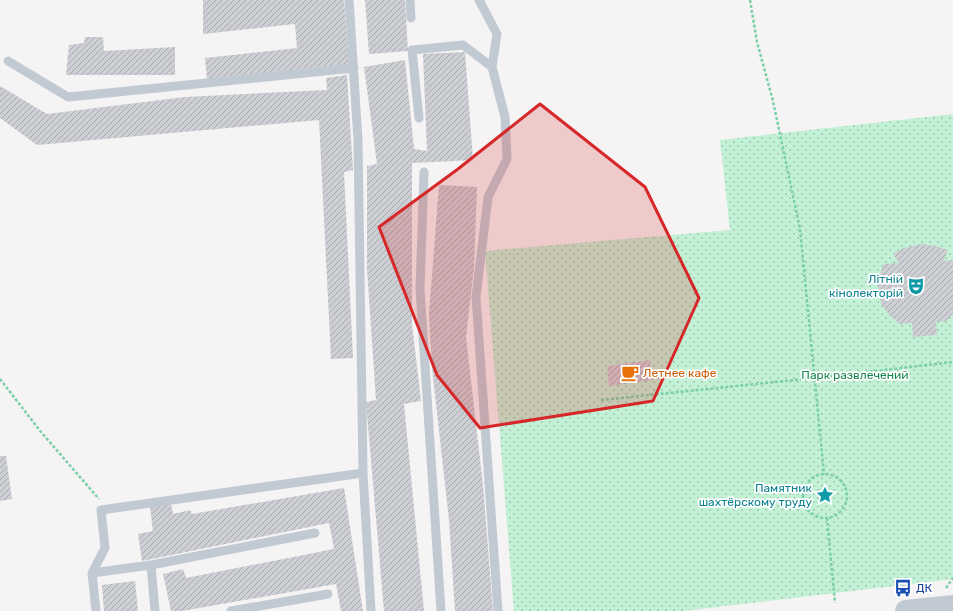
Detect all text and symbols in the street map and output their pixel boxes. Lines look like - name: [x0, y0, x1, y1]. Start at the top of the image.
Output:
- place label: Літній кінолекторій: [829, 272, 903, 300]
- theatre icon: Літній кінолекторій: [906, 276, 926, 296]
- cafe icon: Летнее кафе: [620, 363, 640, 383]
- place label: Летнее кафе: [643, 366, 717, 380]
- park label: Парк развлечений: [801, 368, 909, 382]
- place label: Памятник шахтёрскому труду: [699, 481, 813, 509]
- place icon: Памятник шахтёрскому труду: [815, 485, 835, 505]
- bus stop icon: ДК: [893, 578, 913, 598]
- place label: ДК: [916, 581, 932, 595]

